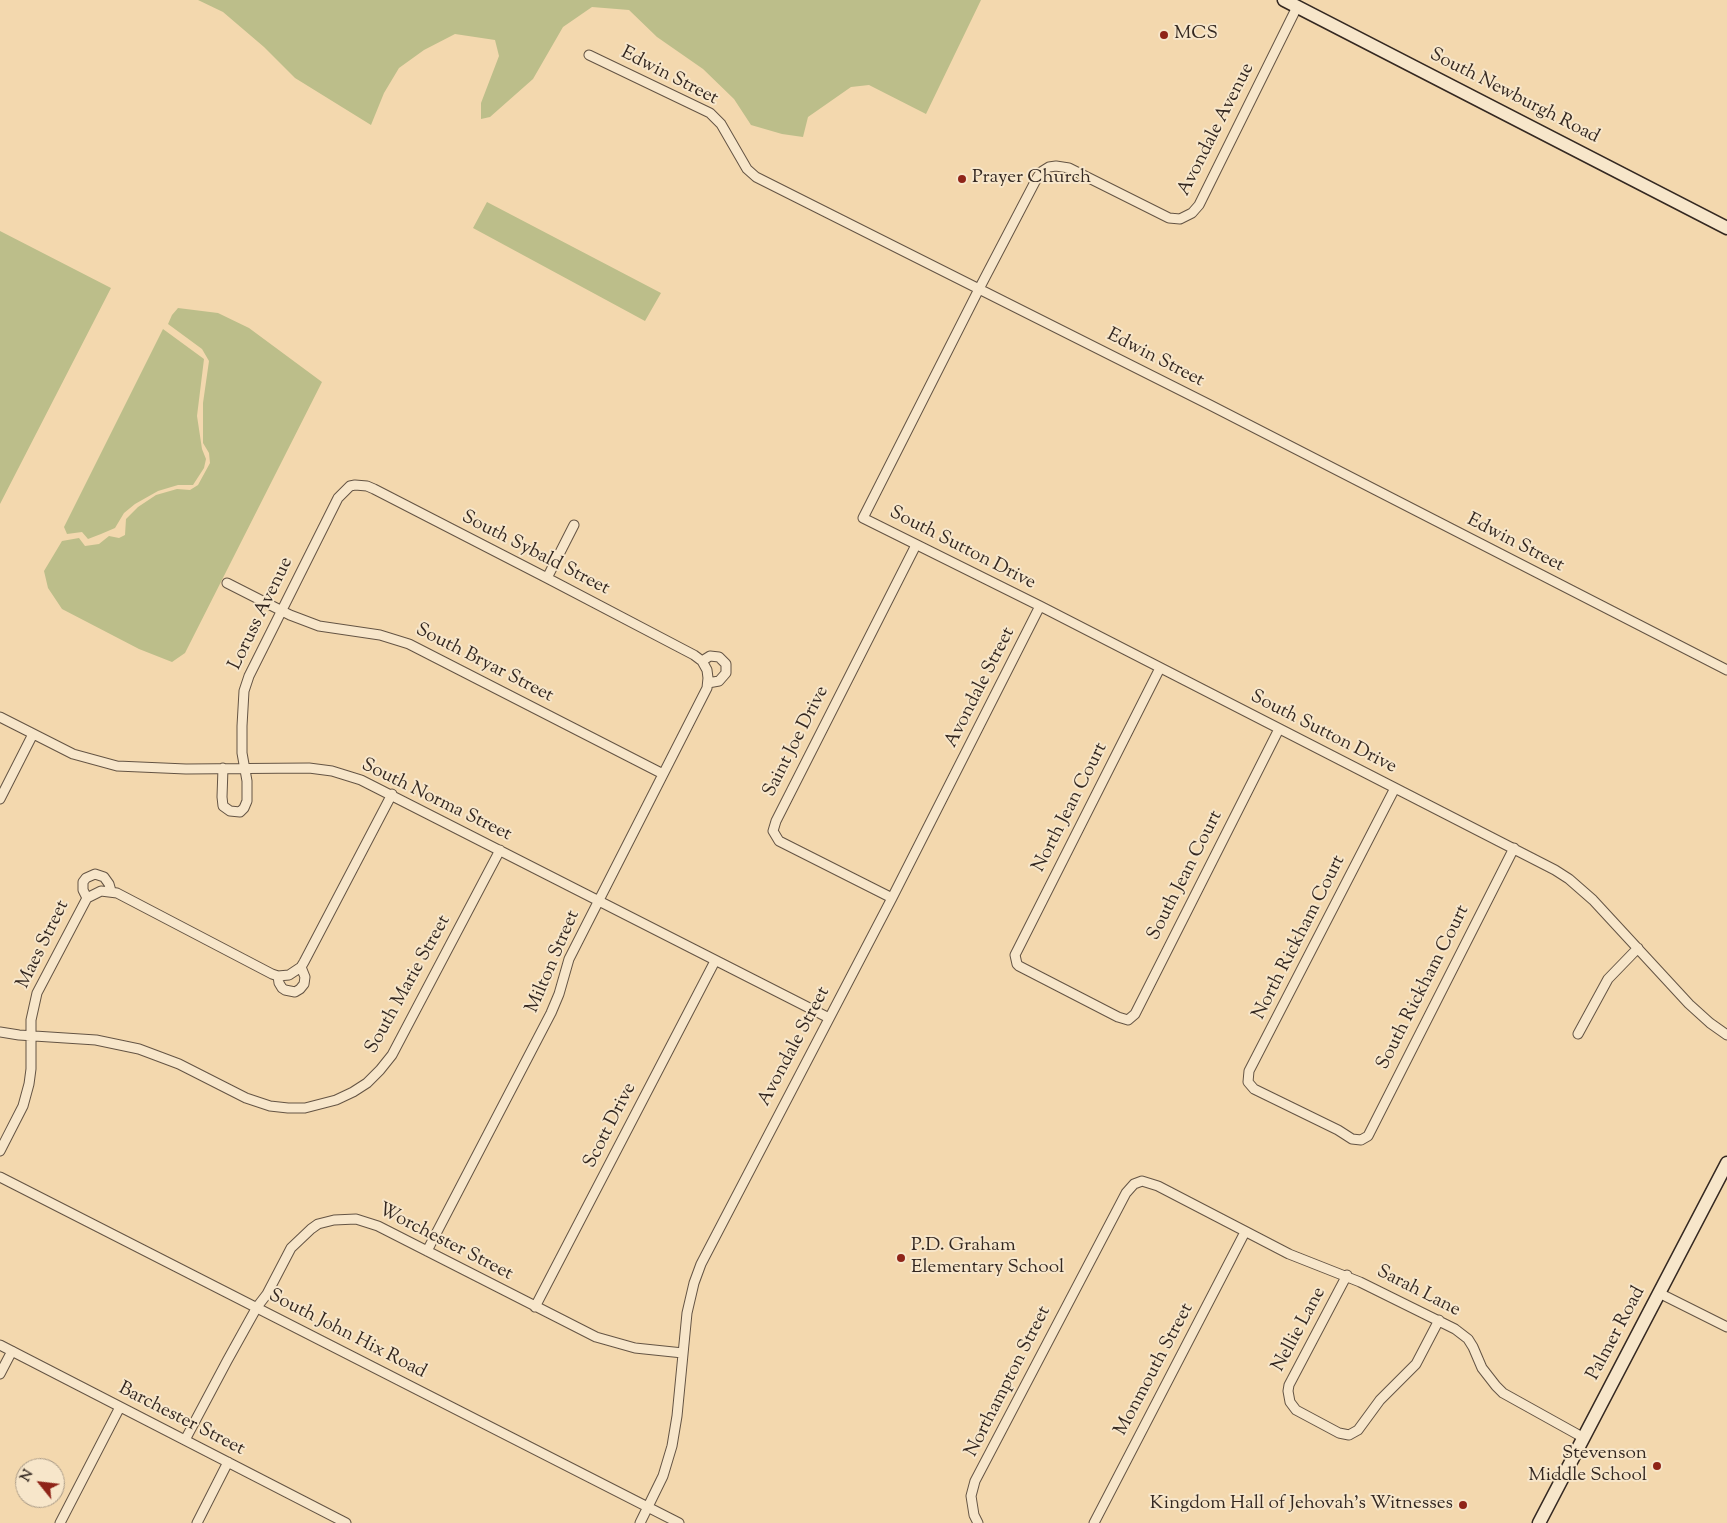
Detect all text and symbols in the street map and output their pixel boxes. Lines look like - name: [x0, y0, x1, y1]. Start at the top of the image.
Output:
- place label: MCS: [1174, 24, 1218, 46]
- marker: MCS: [1158, 29, 1170, 41]
- street label: Edwin Street: [617, 43, 721, 111]
- street label: South Newburgh Road: [1425, 44, 1603, 150]
- street label: Avondale Avenue: [1174, 60, 1260, 200]
- place label: Prayer Church: [972, 168, 1091, 190]
- marker: Prayer Church: [956, 173, 968, 185]
- street label: Edwin Street: [1103, 325, 1207, 393]
- street label: South Sutton Drive: [885, 502, 1039, 596]
- street label: South Sybald Street: [457, 507, 613, 601]
- street label: Edwin Street: [1463, 510, 1567, 578]
- street label: Loruss Avenue: [225, 554, 299, 674]
- street label: South Bryar Street: [411, 619, 557, 709]
- street label: Avondale Street: [941, 624, 1021, 752]
- street label: Saint Joe Drive: [759, 683, 835, 801]
- street label: South Sutton Drive: [1246, 686, 1400, 780]
- street label: North Jean Court: [1029, 739, 1113, 877]
- street label: South Norma Street: [357, 755, 515, 847]
- street label: South Jean Court: [1143, 807, 1229, 945]
- street label: North Rickham Court: [1249, 852, 1351, 1024]
- street label: Maes Street: [13, 897, 75, 993]
- street label: South Rickham Court: [1373, 902, 1475, 1074]
- street label: Milton Street: [522, 907, 586, 1017]
- street label: South Marie Street: [362, 912, 456, 1058]
- street label: Avondale Street: [754, 983, 836, 1111]
- street label: Scott Drive: [580, 1079, 642, 1173]
- street label: Worchester Street: [374, 1199, 516, 1287]
- place label: P.D. Graham Elementary School: [911, 1236, 1064, 1280]
- marker: P.D. Graham Elementary School: [895, 1252, 907, 1264]
- street label: Sarah Lane: [1372, 1261, 1464, 1323]
- street label: Palmer Road: [1583, 1283, 1651, 1385]
- street label: Nellie Lane: [1268, 1284, 1332, 1376]
- street label: South John Hix Road: [264, 1285, 430, 1385]
- street label: Monmouth Street: [1111, 1300, 1199, 1440]
- street label: Northampton Street: [961, 1303, 1057, 1461]
- street label: Barchester Street: [114, 1378, 248, 1462]
- place label: Stevenson Middle School: [1528, 1444, 1647, 1488]
- north arrow: [15, 1458, 65, 1508]
- marker: Stevenson Middle School: [1651, 1460, 1663, 1472]
- text: N: [16, 1466, 39, 1486]
- place label: Kingdom Hall of Jehovah's Witnesses: [1150, 1494, 1453, 1516]
- marker: Kingdom Hall of Jehovah's Witnesses: [1457, 1499, 1469, 1511]

